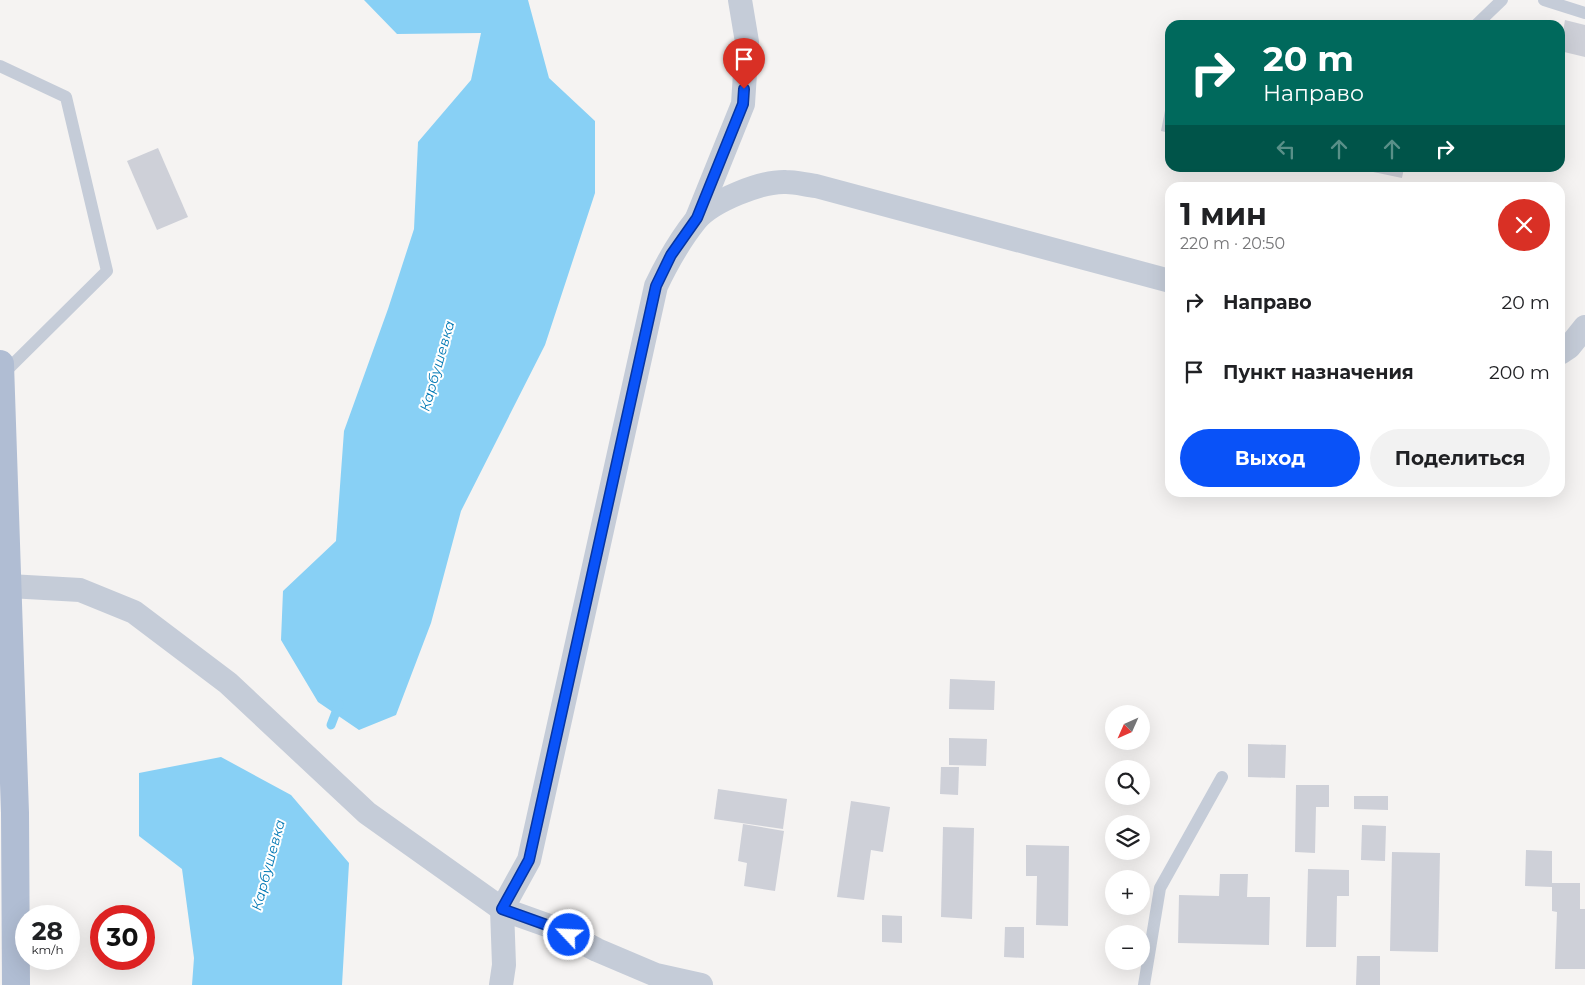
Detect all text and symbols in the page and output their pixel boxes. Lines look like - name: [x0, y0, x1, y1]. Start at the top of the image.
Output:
- text: 20 m: [1263, 37, 1354, 80]
- pin: [723, 38, 765, 89]
- icon: right: [1180, 40, 1245, 105]
- icon: arrive: [730, 45, 758, 73]
- text: Направо: [1263, 80, 1364, 107]
- icon: left: [1272, 135, 1300, 163]
- icon: ahead: [1325, 135, 1353, 163]
- icon: ahead: [1378, 135, 1406, 163]
- icon: right: [1431, 135, 1459, 163]
- text: 1 мин: [1180, 196, 1267, 233]
- button: close: [1498, 199, 1550, 251]
- text: 220 m · 20:50: [1180, 234, 1285, 253]
- icon: right: [1180, 288, 1208, 316]
- text: Направо: [1223, 291, 1312, 314]
- text: 20 m: [1502, 291, 1550, 314]
- water label: Карбушевка: [415, 319, 459, 413]
- icon: arrive: [1180, 358, 1208, 386]
- text: Пункт назначения: [1223, 361, 1414, 384]
- text: 200 m: [1489, 361, 1550, 384]
- button: Выход: [1180, 429, 1360, 487]
- button: Поделиться: [1370, 429, 1550, 487]
- north arrow: [1105, 705, 1150, 750]
- map controls: [1105, 705, 1150, 970]
- button: search: [1105, 760, 1150, 805]
- button: layers: [1105, 815, 1150, 860]
- water label: Карбушевка: [247, 818, 289, 912]
- button: +: [1105, 870, 1150, 915]
- speed limit sign: 30: [90, 905, 155, 970]
- position arrow: [542, 908, 594, 960]
- text: 28: [32, 916, 63, 946]
- button: −: [1105, 925, 1150, 970]
- text: km/h: [31, 942, 64, 957]

